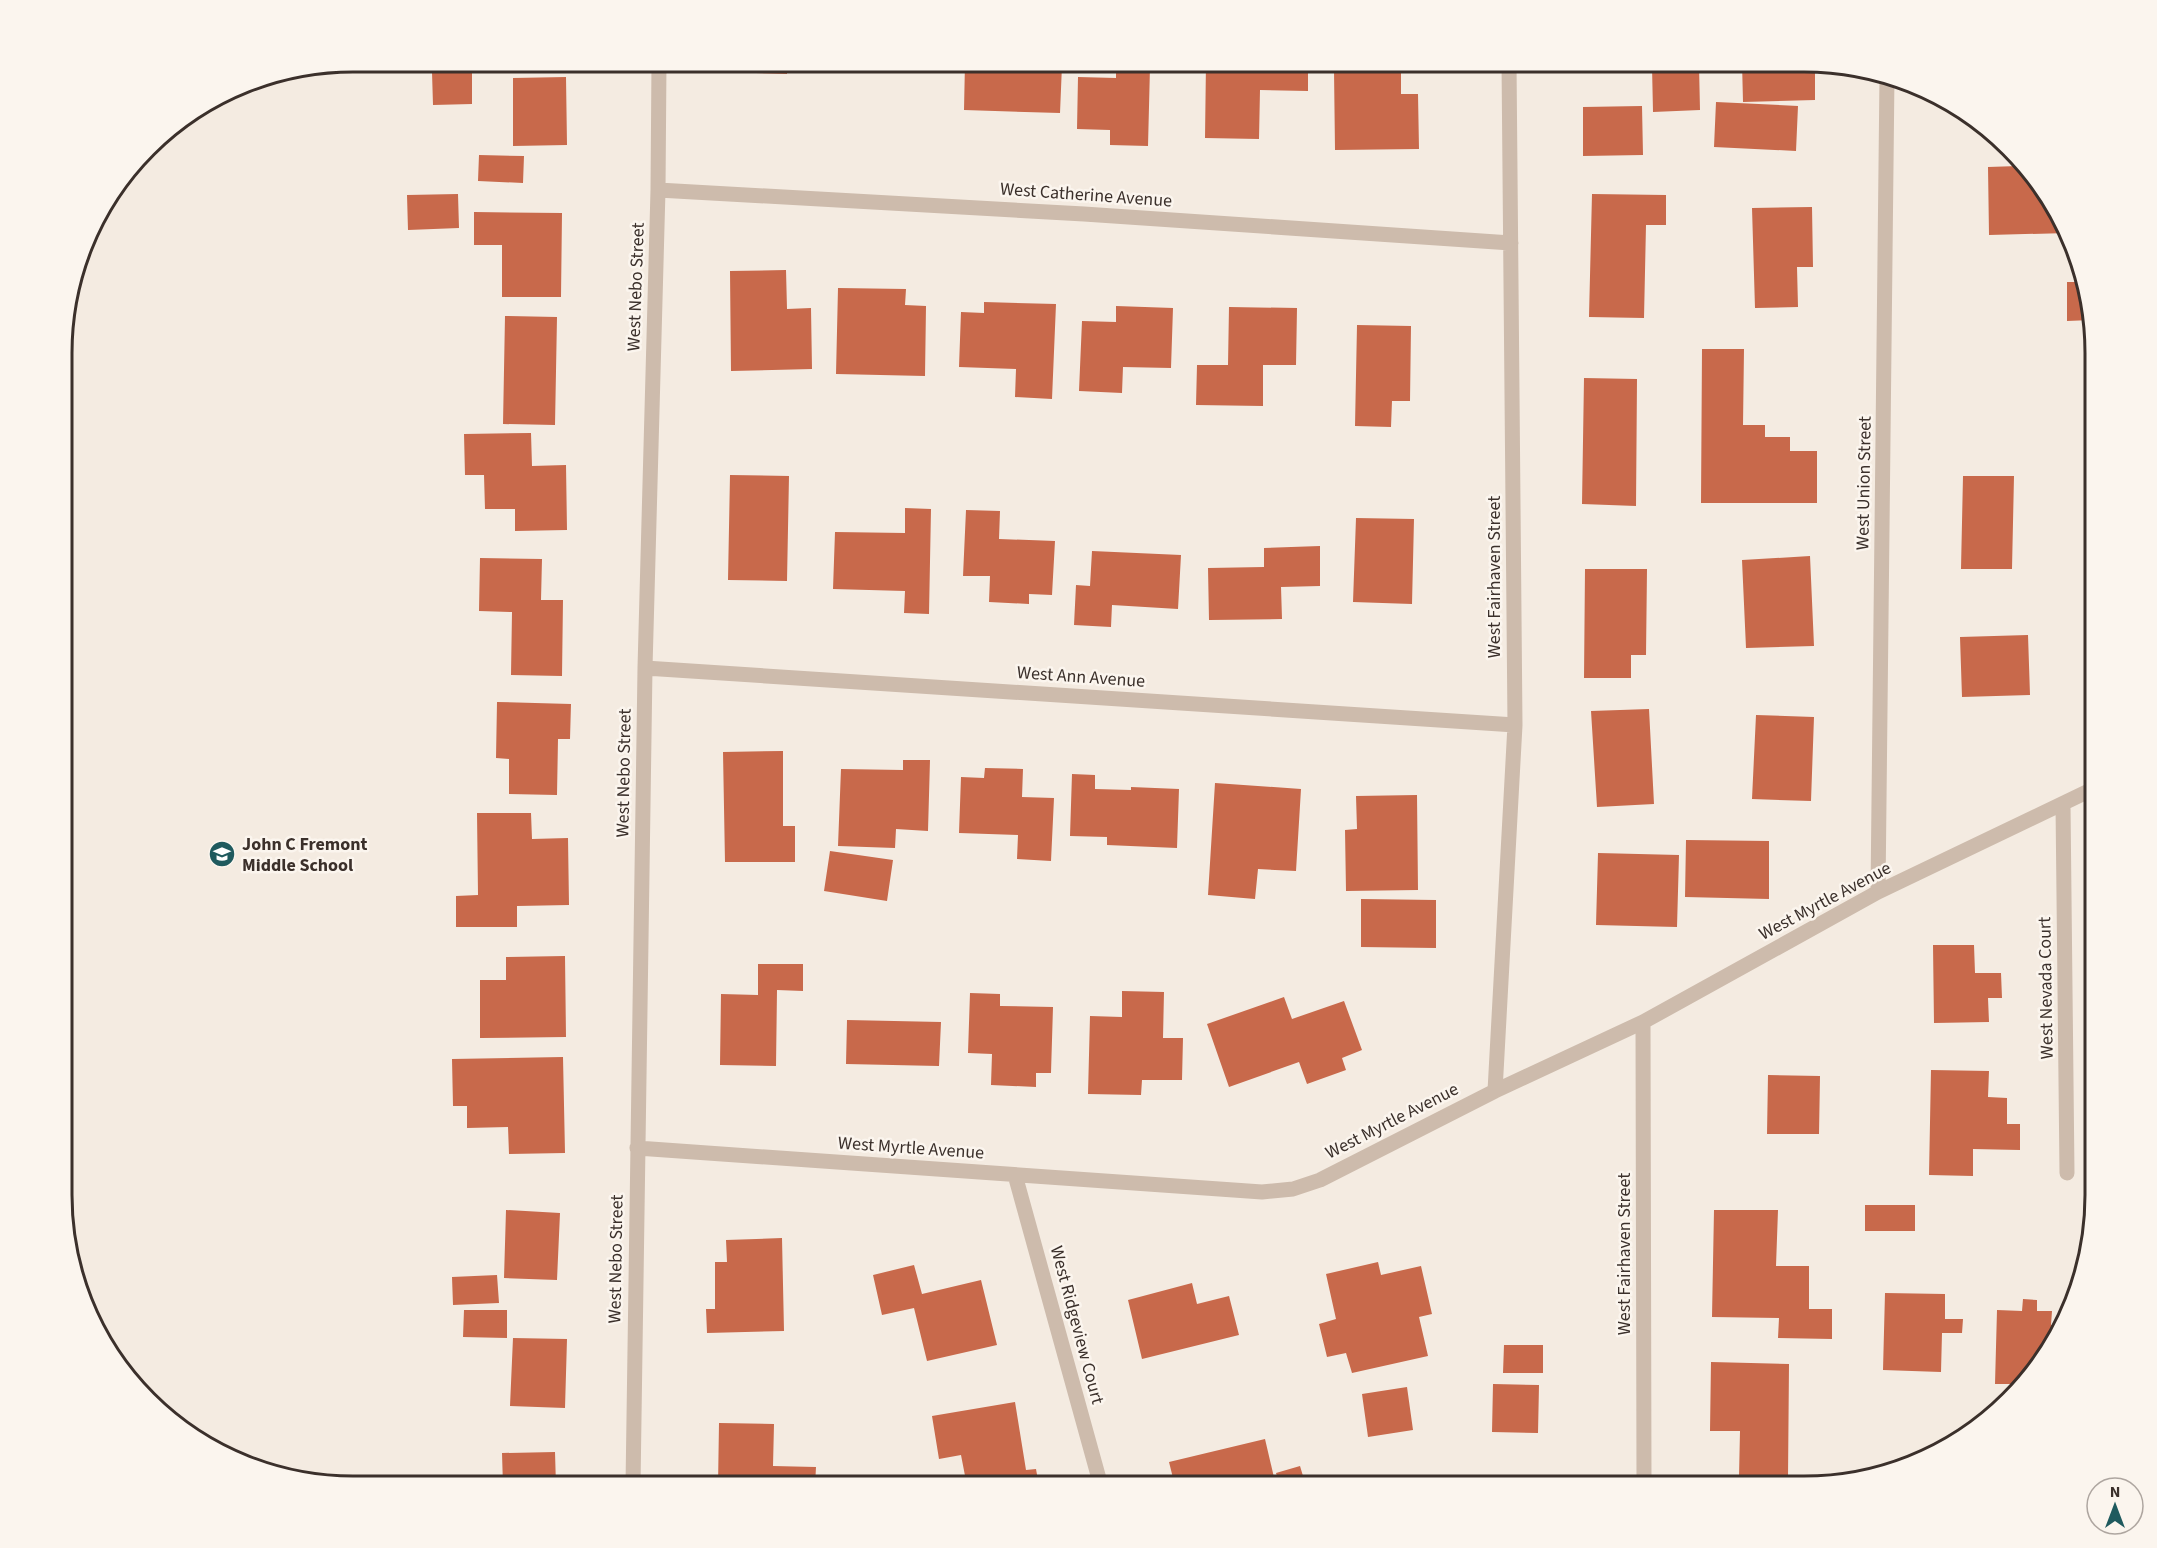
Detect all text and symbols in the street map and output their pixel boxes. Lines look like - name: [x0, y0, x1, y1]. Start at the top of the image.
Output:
- street label: West Catherine Avenue: [999, 177, 1173, 213]
- street label: West Nebo Street: [621, 222, 651, 352]
- street label: West Union Street: [1850, 416, 1878, 550]
- street label: West Fairhaven Street: [1482, 496, 1507, 658]
- street label: West Ann Avenue: [1016, 660, 1146, 694]
- street label: West Nebo Street: [610, 708, 638, 838]
- place label: John C Fremont Middle School: [242, 832, 367, 878]
- school or university icon: John C Fremont Middle School: [207, 839, 237, 869]
- street label: West Myrtle Avenue: [1755, 856, 1896, 946]
- street label: West Nevada Court: [2032, 917, 2060, 1059]
- street label: West Myrtle Avenue: [1321, 1077, 1463, 1165]
- street label: West Myrtle Avenue: [837, 1130, 985, 1166]
- street label: West Fairhaven Street: [1612, 1173, 1637, 1335]
- street label: West Nebo Street: [602, 1194, 630, 1324]
- street label: West Ridgeview Court: [1044, 1243, 1110, 1407]
- north arrow: [2085, 1476, 2145, 1536]
- text: N: [2110, 1481, 2120, 1503]

